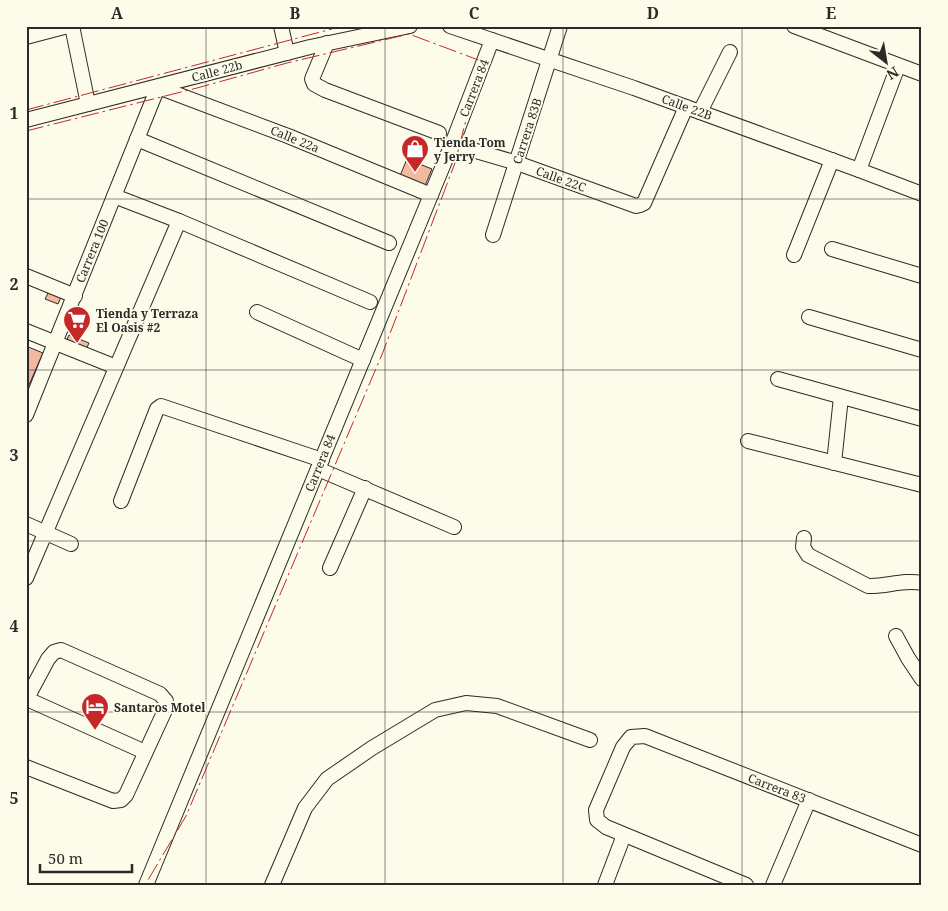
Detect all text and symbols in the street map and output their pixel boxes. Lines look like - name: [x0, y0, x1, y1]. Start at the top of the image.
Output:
- text: A: [111, 2, 124, 24]
- text: B: [290, 2, 301, 24]
- text: C: [469, 2, 480, 24]
- text: D: [647, 2, 659, 24]
- text: E: [826, 2, 836, 24]
- north arrow: [860, 38, 910, 88]
- street label: Calle 22b: [190, 56, 244, 86]
- street label: Carrera 84: [455, 56, 493, 119]
- text: N: [883, 63, 903, 85]
- street label: Calle 22B: [659, 90, 715, 124]
- street label: Carrera 83B: [508, 96, 546, 166]
- text: 1: [9, 102, 19, 124]
- street label: Calle 22a: [268, 122, 322, 157]
- shop icon: Tienda Tom y Jerry: [400, 134, 430, 173]
- place label: Tienda Tom y Jerry: [434, 134, 506, 165]
- street label: Calle 22C: [534, 162, 588, 196]
- street label: Carrera 100: [72, 216, 113, 285]
- text: 2: [9, 273, 19, 295]
- supermarket icon: Tienda y Terraza El Oasis #2: [62, 305, 92, 344]
- place label: Tienda y Terraza El Oasis #2: [96, 305, 198, 336]
- street label: Carrera 84: [301, 431, 339, 494]
- text: 3: [9, 444, 19, 466]
- text: 4: [9, 615, 19, 637]
- hotel icon: Santaros Motel: [80, 692, 110, 731]
- place label: Santaros Motel: [114, 699, 206, 716]
- street label: Carrera 83: [746, 769, 809, 807]
- text: 5: [9, 787, 19, 809]
- scale bar: [40, 841, 132, 873]
- text: 50 m: [48, 848, 83, 868]

